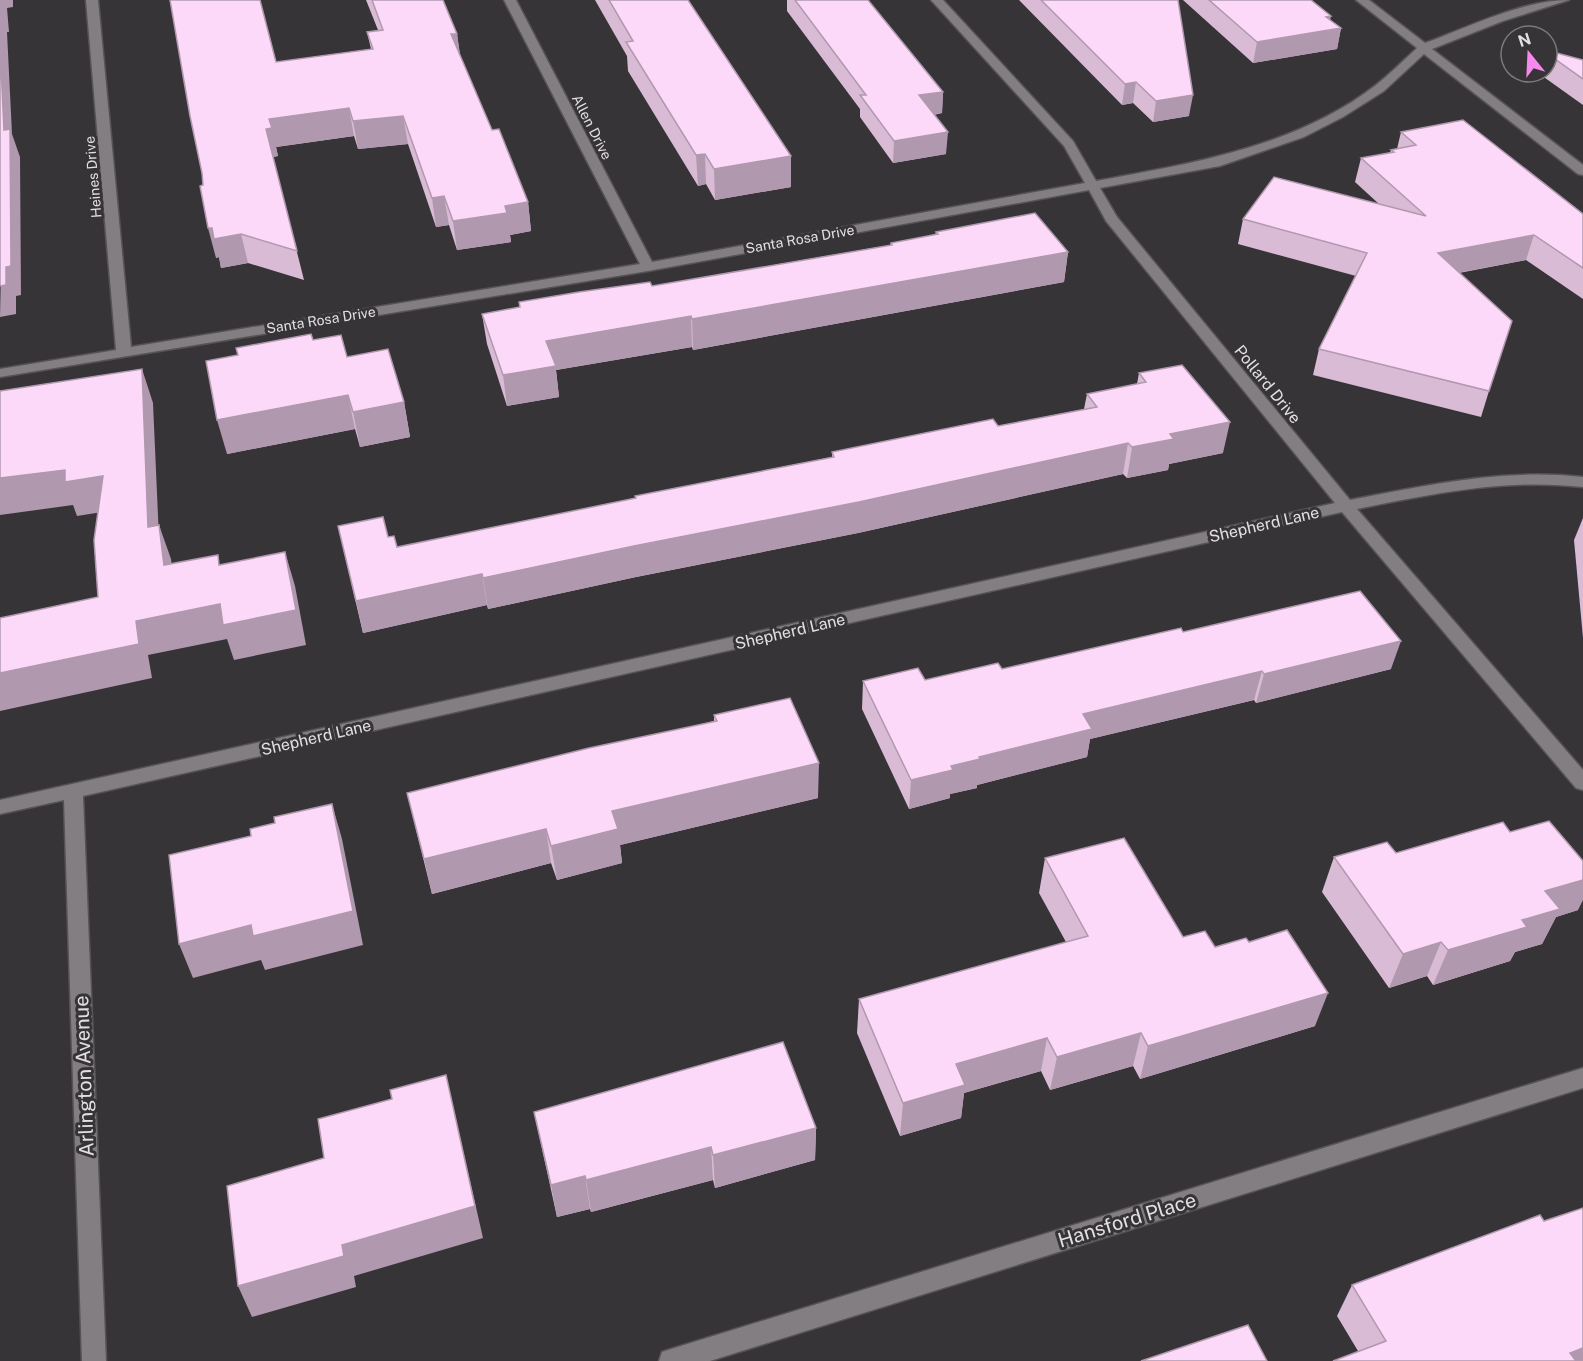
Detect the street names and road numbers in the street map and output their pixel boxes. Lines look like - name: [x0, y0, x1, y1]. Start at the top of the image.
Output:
- street label: Allen Drive: [569, 92, 615, 162]
- street label: Heines Drive: [81, 135, 105, 219]
- street label: Santa Rosa Drive: [744, 222, 856, 256]
- street label: Santa Rosa Drive: [265, 303, 377, 337]
- street label: Pollard Drive: [1230, 341, 1305, 427]
- street label: Shepherd Lane: [1207, 503, 1321, 546]
- street label: Shepherd Lane: [733, 610, 847, 653]
- street label: Shepherd Lane: [259, 716, 373, 759]
- street label: Arlington Avenue: [69, 995, 99, 1157]
- street label: Hansford Place: [1055, 1188, 1199, 1252]

